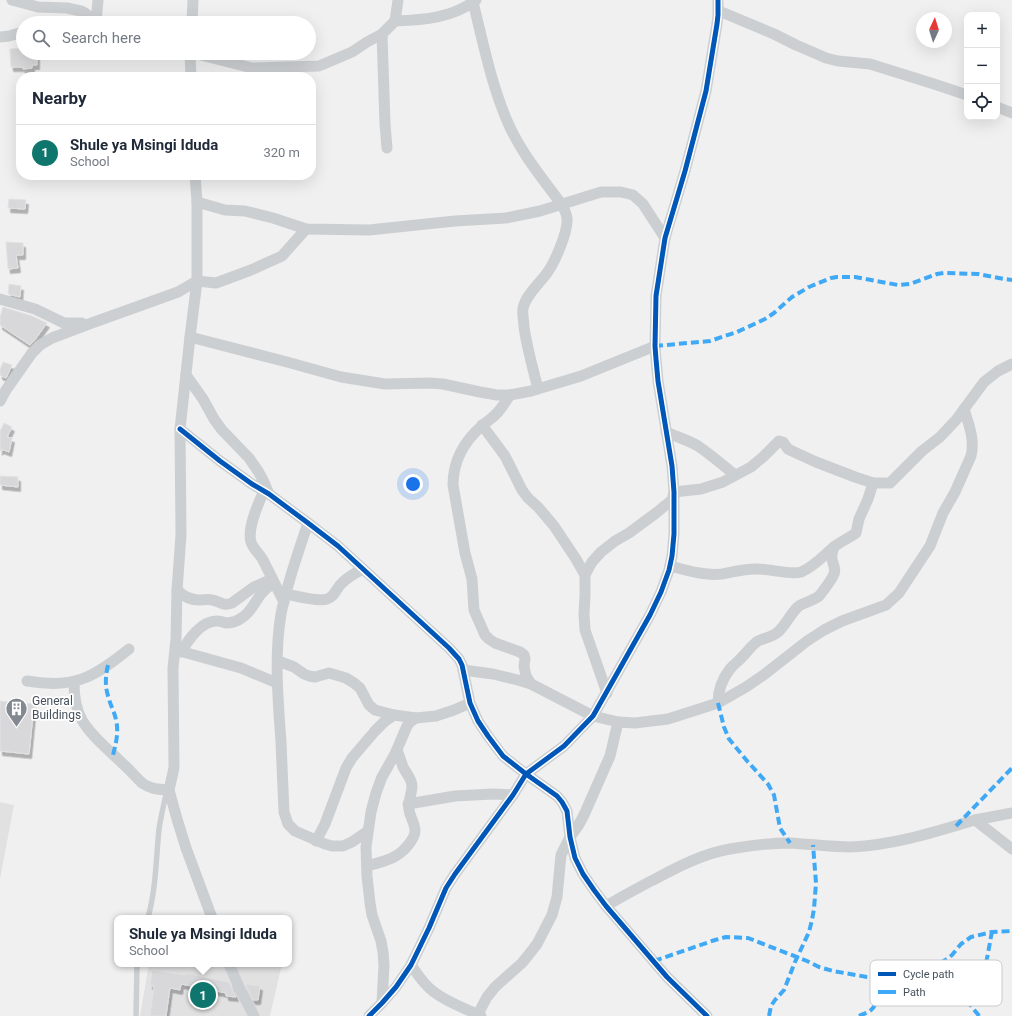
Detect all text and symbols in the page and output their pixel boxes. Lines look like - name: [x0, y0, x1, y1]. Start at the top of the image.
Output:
- north arrow: [916, 12, 952, 48]
- map controls: [964, 12, 1000, 120]
- button: +: [964, 12, 1000, 48]
- search box: [16, 16, 316, 60]
- icon: search: [30, 27, 52, 49]
- text: Search here: [62, 29, 141, 47]
- button: −: [964, 48, 1000, 84]
- button: locate: [964, 84, 1000, 120]
- text: Nearby: [32, 88, 87, 108]
- text: Shule ya Msingi Iduda: [70, 136, 218, 154]
- text: 1: [41, 145, 49, 160]
- text: 320 m: [263, 145, 300, 160]
- text: School: [70, 154, 110, 169]
- your location: [403, 474, 423, 494]
- place label: General Buildings: [32, 694, 81, 722]
- building icon: General Buildings: [3, 695, 29, 728]
- popup: [114, 915, 292, 967]
- text: Shule ya Msingi Iduda: [129, 925, 277, 943]
- text: School: [129, 943, 169, 958]
- legend: [870, 960, 1002, 1006]
- text: Cycle path: [903, 968, 954, 981]
- pin: 1: [190, 980, 216, 1010]
- text: Path: [903, 986, 926, 999]

